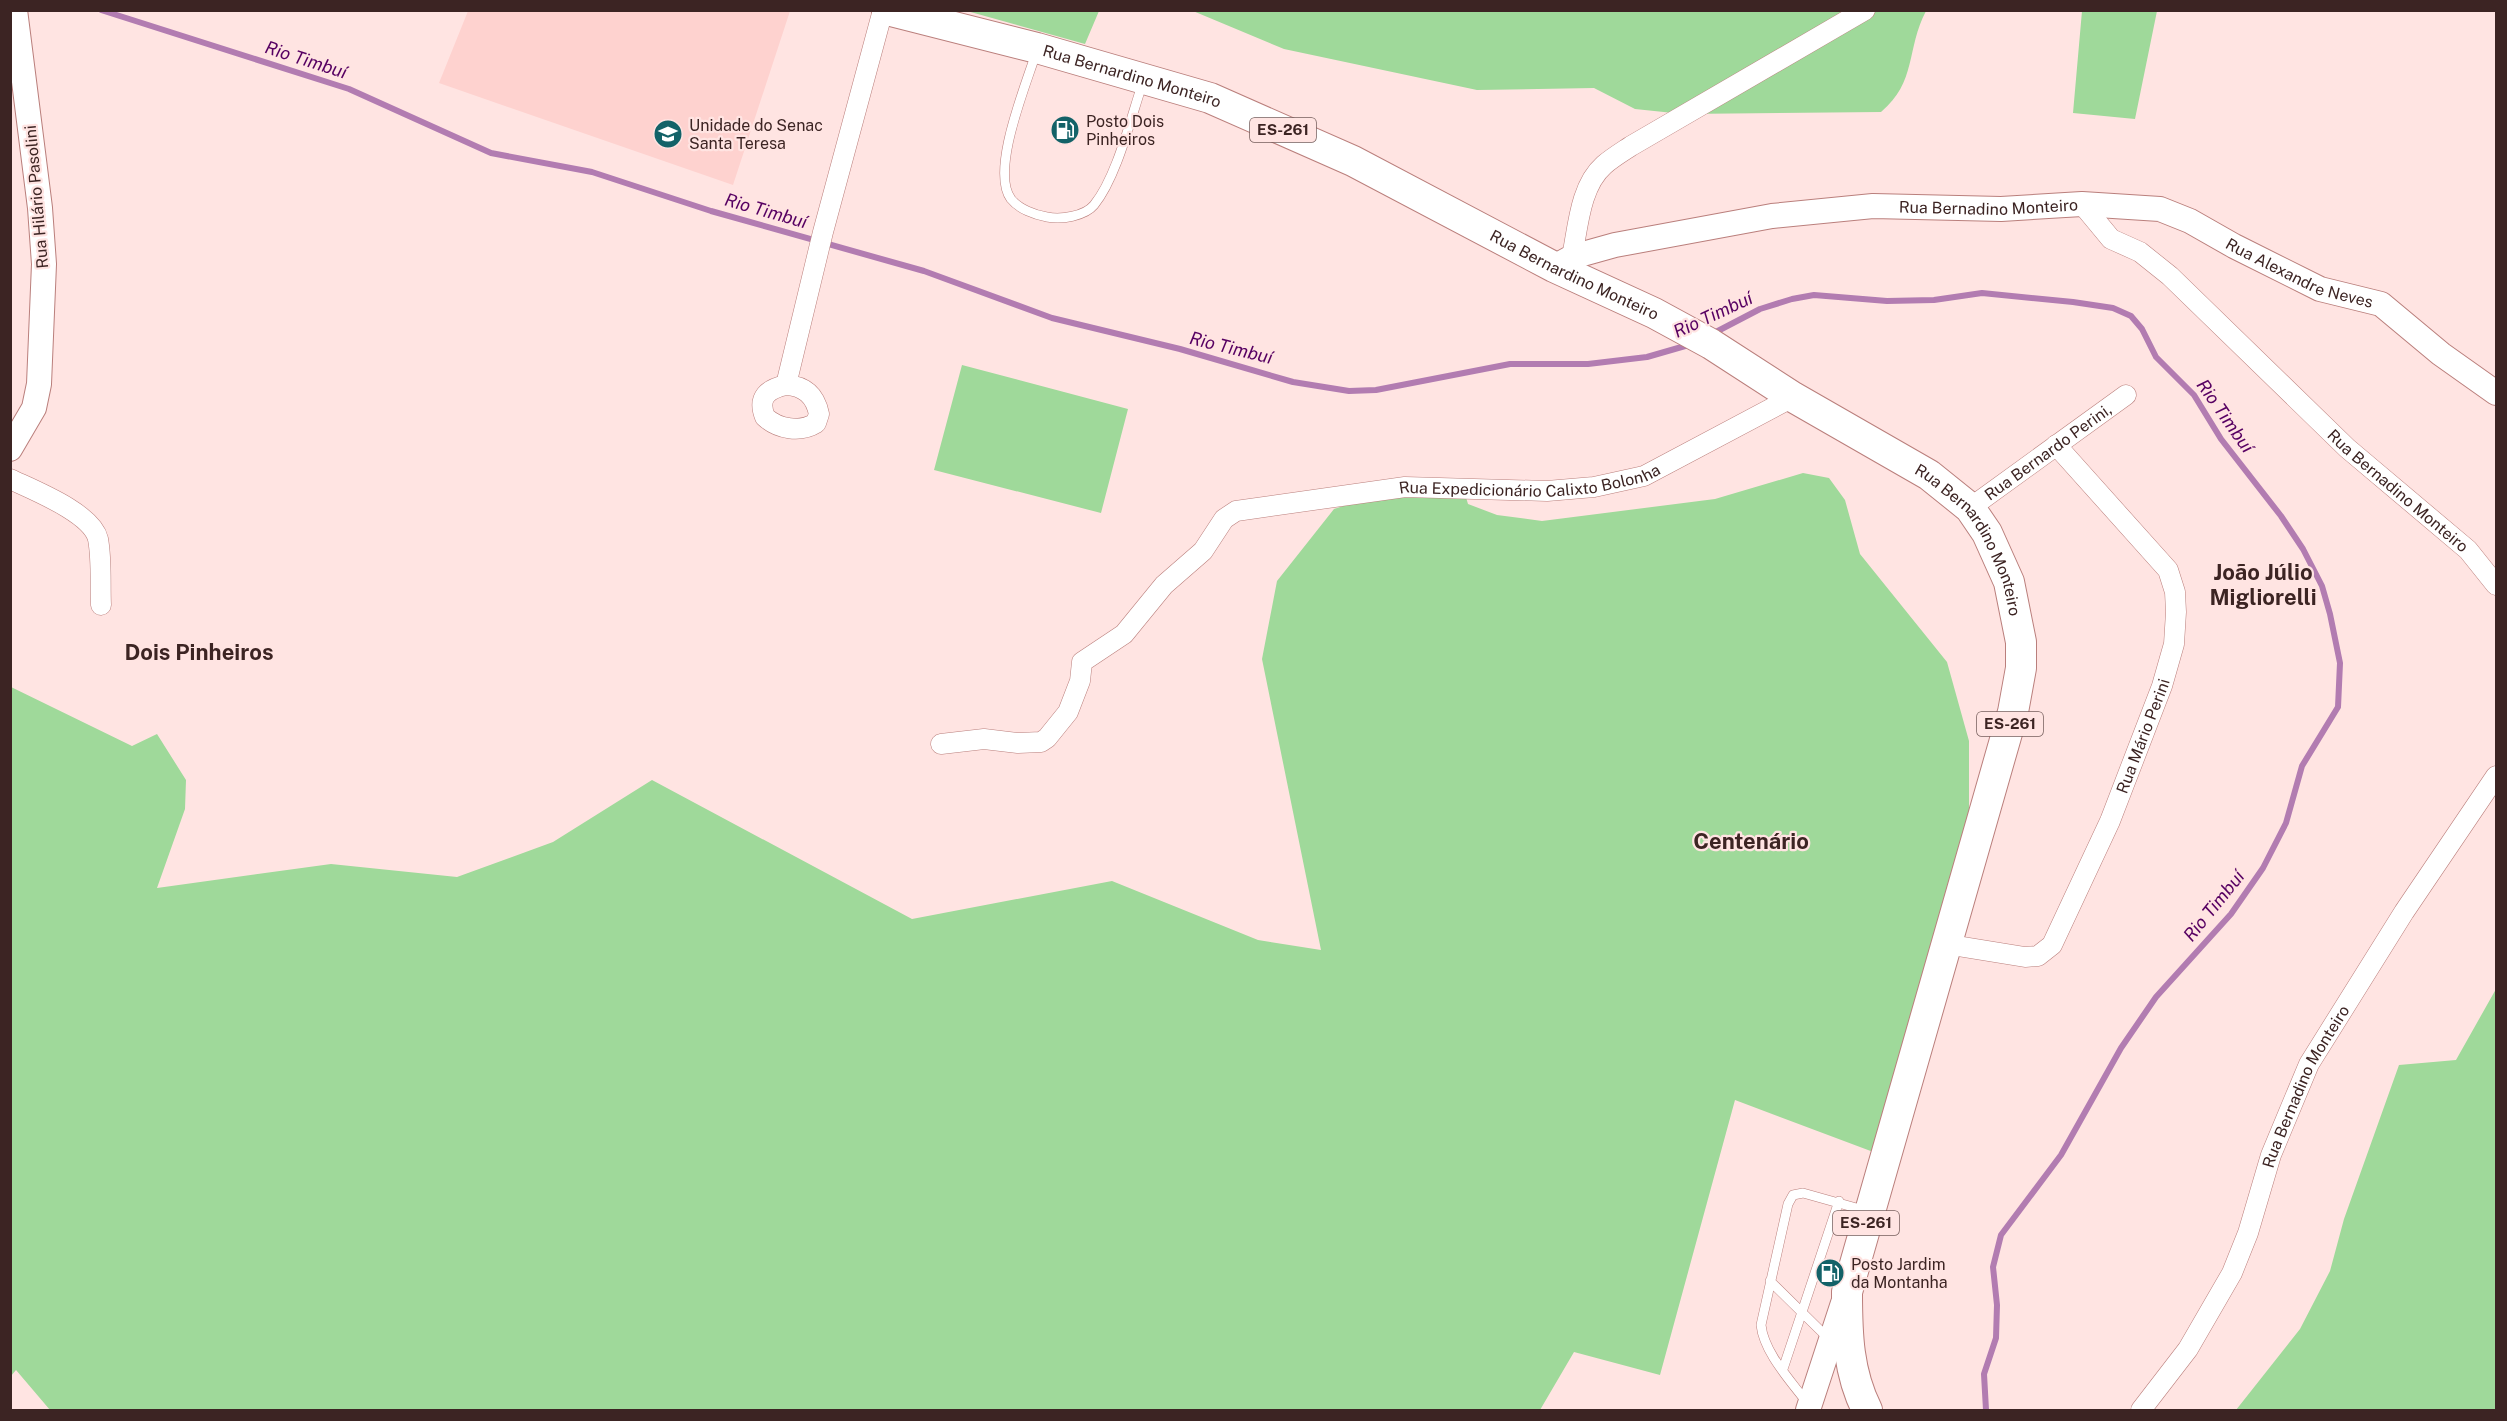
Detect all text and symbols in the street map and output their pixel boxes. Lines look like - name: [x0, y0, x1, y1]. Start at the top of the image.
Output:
- water label: Rio Timbuí: [263, 36, 351, 83]
- street label: Rua Bernardino Monteiro: [1041, 41, 1224, 112]
- place label: Posto Dois Pinheiros: [1086, 112, 1164, 149]
- fuel station icon: Posto Dois Pinheiros: [1049, 114, 1081, 146]
- place label: Unidade do Senac Santa Teresa: [689, 116, 823, 153]
- school or university icon: Unidade do Senac Santa Teresa: [652, 118, 684, 150]
- road number: ES-261: [1250, 118, 1316, 142]
- street label: Rua Hilário Pasolini: [21, 125, 52, 269]
- water label: Rio Timbuí: [722, 189, 811, 233]
- street label: Rua Bernadino Monteiro: [1899, 195, 2079, 219]
- street label: Rua Bernardino Monteiro: [1487, 226, 1662, 324]
- street label: Rua Alexandre Neves: [2222, 234, 2375, 312]
- water label: Rio Timbuí: [1670, 286, 1757, 342]
- water label: Rio Timbuí: [1187, 327, 1276, 368]
- water label: Rio Timbuí: [2192, 375, 2259, 458]
- street label: Rua Bernardo Perini,: [1981, 400, 2115, 504]
- street label: Rua Bernadino Monteiro: [2324, 425, 2472, 556]
- street label: Rua Expedicionário Calixto Bolonha: [1398, 460, 1664, 501]
- street label: Rua Bernardino Monteiro: [1912, 460, 2025, 618]
- district label: João Júlio Migliorelli: [2209, 559, 2317, 610]
- district label: Dois Pinheiros: [124, 639, 274, 665]
- street label: Rua Mário Perini: [2113, 677, 2174, 796]
- road number: ES-261: [1977, 712, 2043, 736]
- district label: Centenário: [1693, 828, 1809, 854]
- water label: Rio Timbuí: [2179, 865, 2249, 945]
- street label: Rua Bernadino Monteiro: [2259, 1002, 2353, 1170]
- road number: ES-261: [1833, 1211, 1899, 1235]
- place label: Posto Jardim da Montanha: [1851, 1255, 1948, 1292]
- fuel station icon: Posto Jardim da Montanha: [1814, 1257, 1846, 1289]

